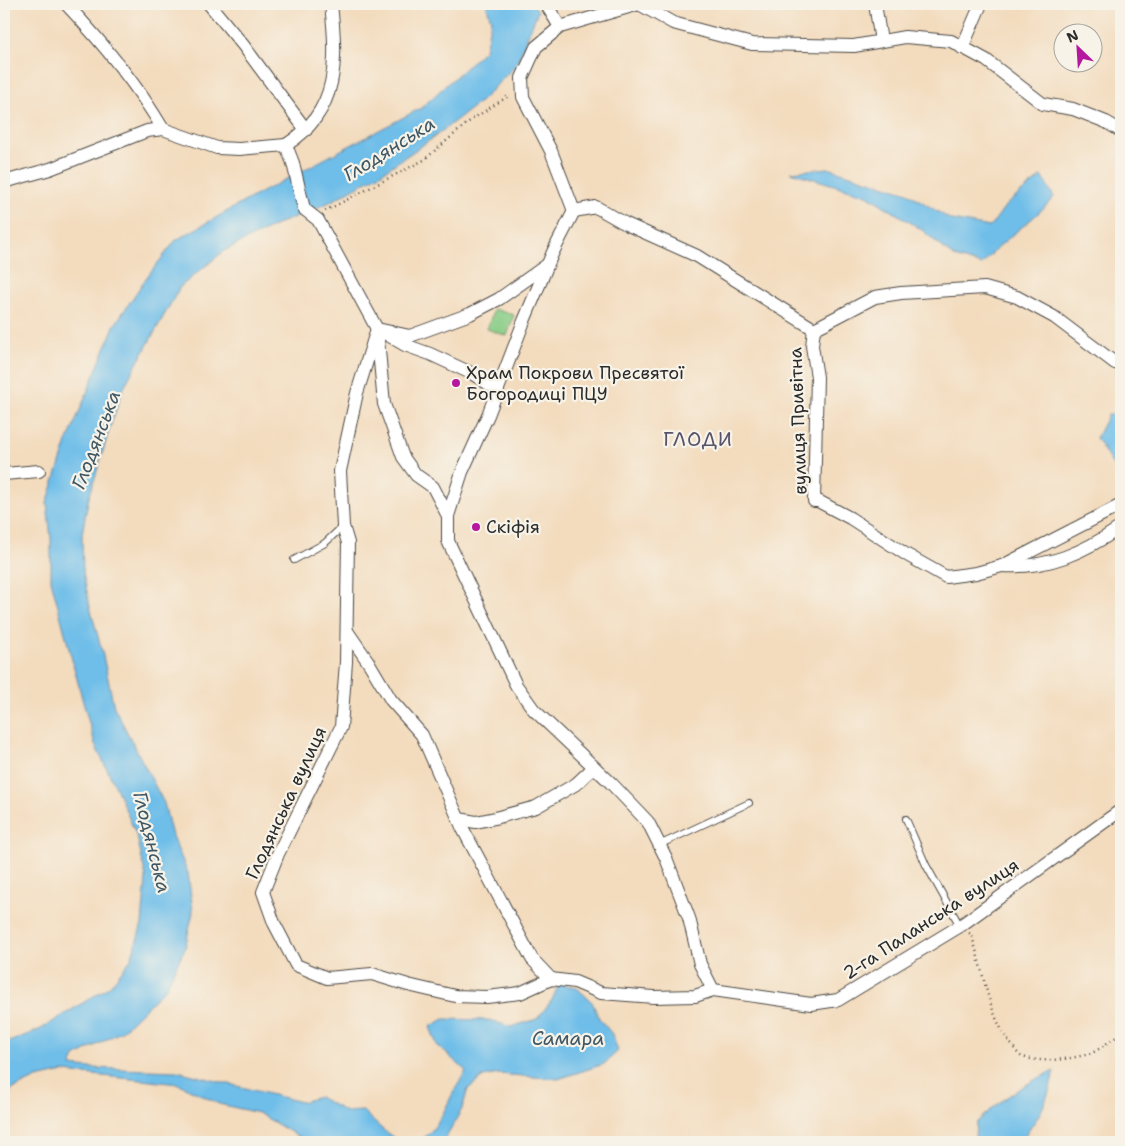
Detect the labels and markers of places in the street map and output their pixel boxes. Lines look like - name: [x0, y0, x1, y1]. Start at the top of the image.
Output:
- place label: Храм Покрови Пресвятої Богородиці ПЦУ: [466, 361, 685, 406]
- marker: Храм Покрови Пресвятої Богородиці ПЦУ: [450, 377, 462, 389]
- place label: Скіфія: [486, 515, 540, 539]
- marker: Скіфія: [470, 521, 482, 533]

